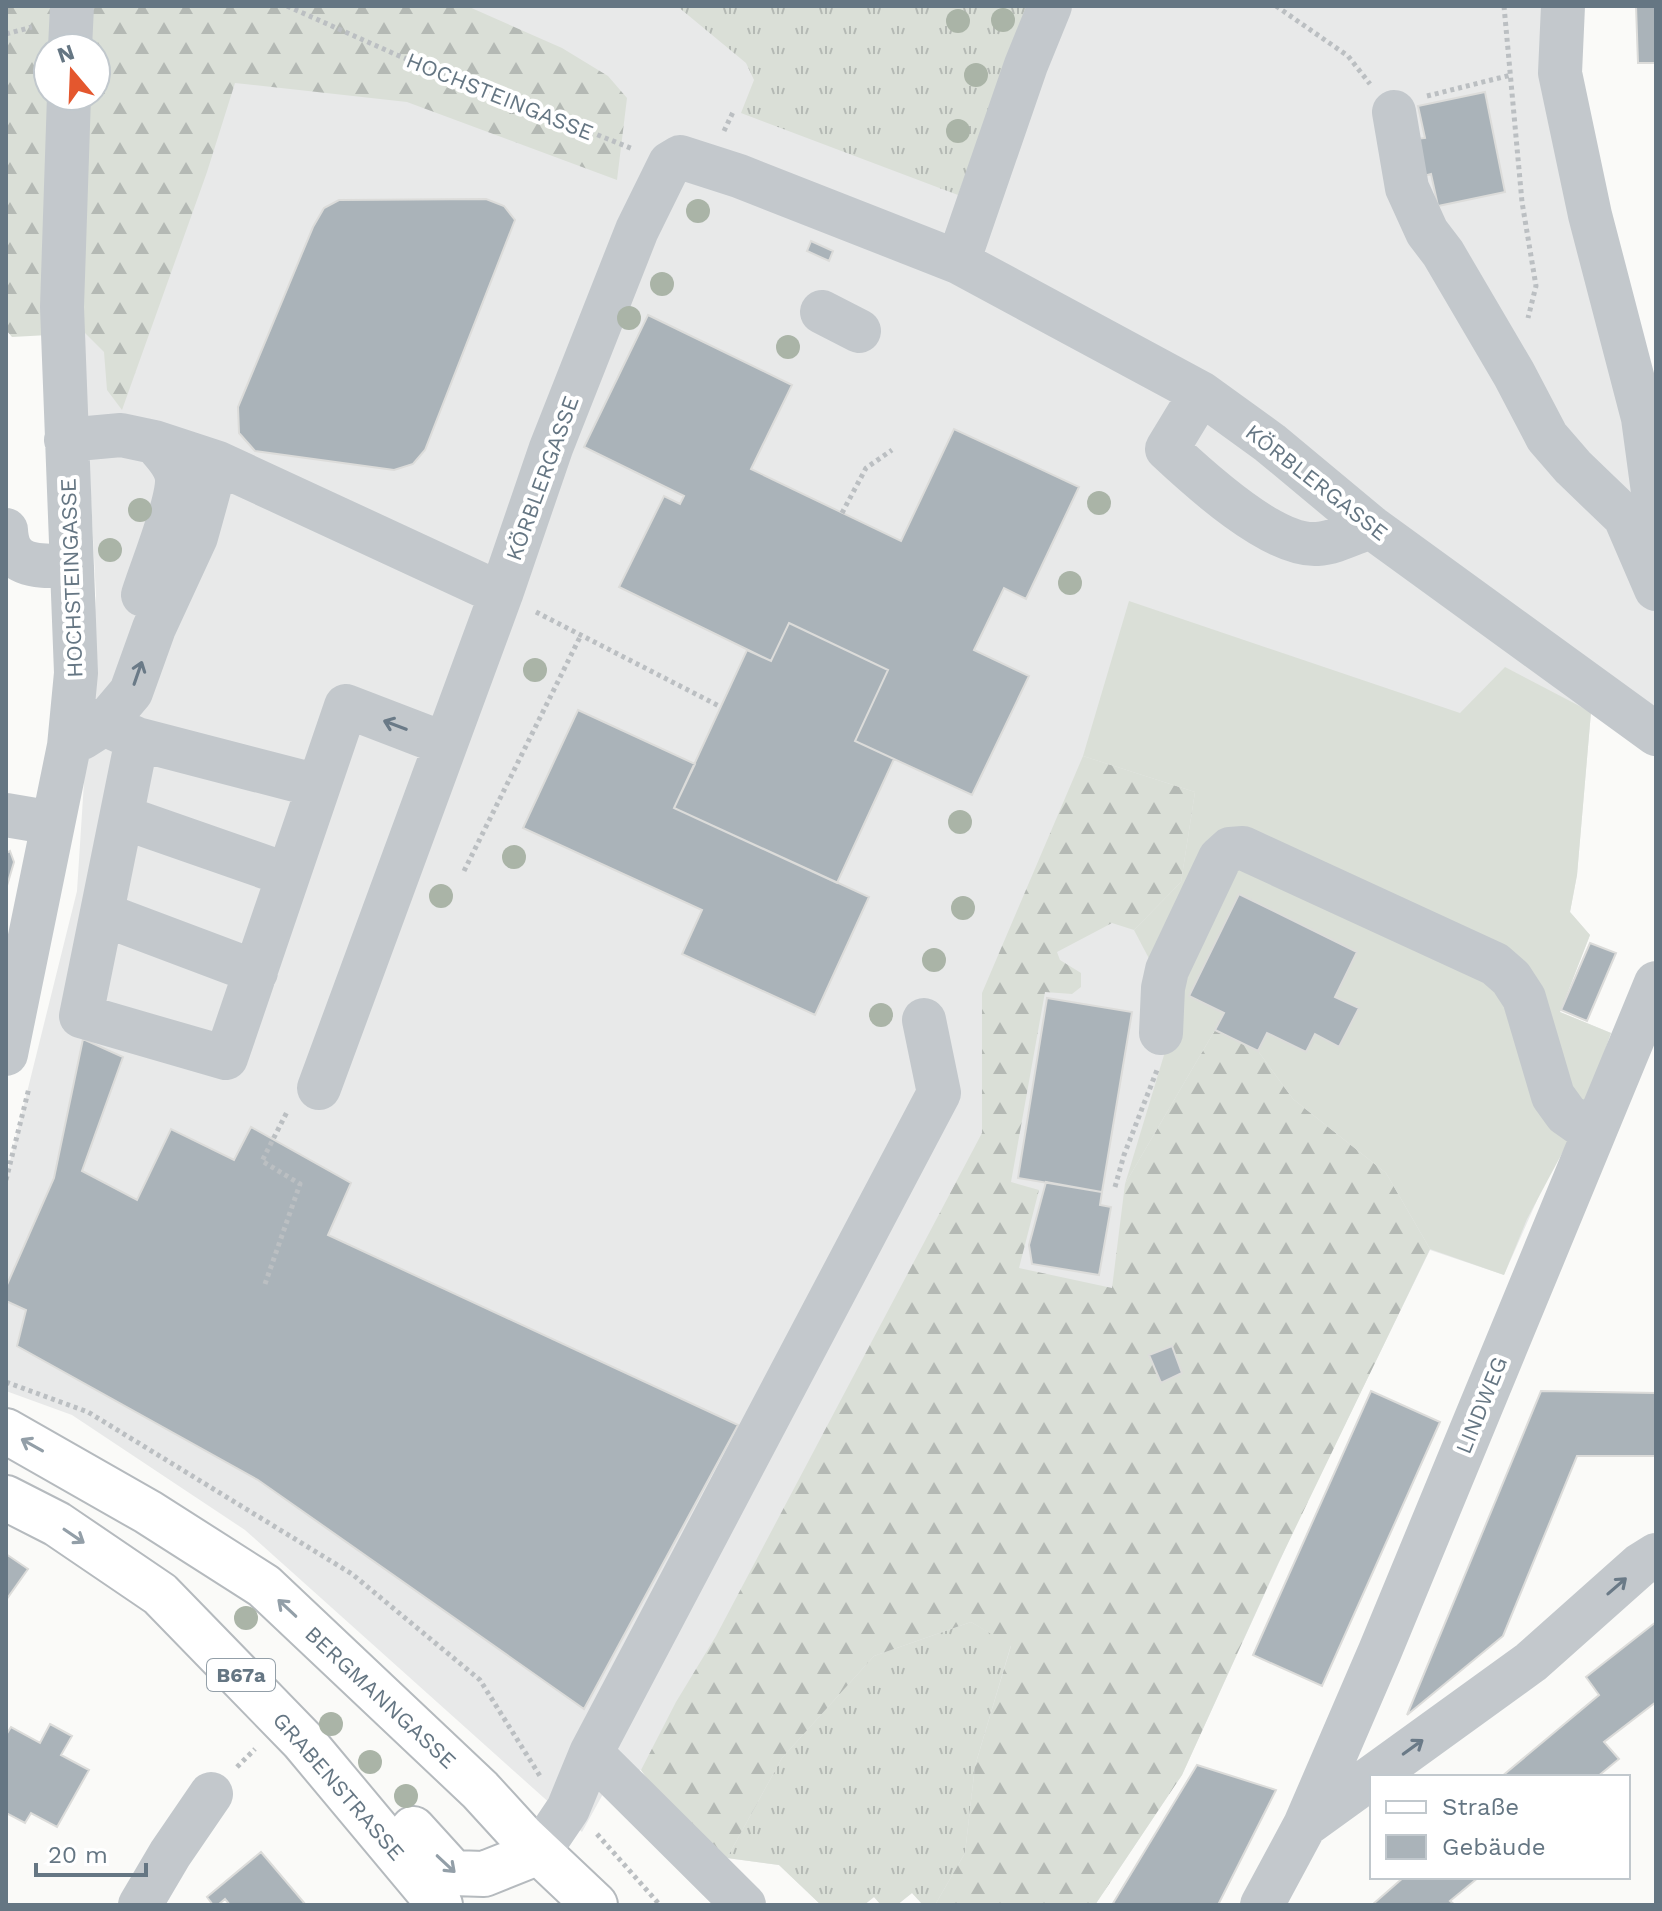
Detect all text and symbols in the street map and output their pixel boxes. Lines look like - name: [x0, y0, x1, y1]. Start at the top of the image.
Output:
- north arrow: [32, 32, 112, 112]
- text: N: [54, 39, 77, 68]
- street label: HOCHSTEINGASSE: [403, 47, 597, 145]
- street label: KÖRBLERGASSE: [501, 392, 584, 564]
- street label: KÖRBLERGASSE: [1241, 419, 1393, 546]
- street label: HOCHSTEINGASSE: [56, 478, 87, 678]
- one-way arrow: [132, 661, 146, 685]
- one-way arrow: [384, 717, 408, 731]
- street label: LINDWEG: [1451, 1353, 1512, 1457]
- one-way arrow: [21, 1436, 44, 1452]
- one-way arrow: [63, 1527, 85, 1544]
- one-way arrow: [1607, 1577, 1627, 1595]
- one-way arrow: [277, 1599, 297, 1617]
- street label: BERGMANNGASSE: [300, 1621, 461, 1774]
- road number: B67a: [207, 1659, 275, 1691]
- street label: GRABENSTRASSE: [268, 1707, 410, 1865]
- one-way arrow: [1402, 1738, 1424, 1755]
- legend: [1370, 1775, 1630, 1879]
- text: Straße: [1442, 1793, 1519, 1821]
- scale bar: [36, 1827, 146, 1877]
- text: Gebäude: [1442, 1833, 1546, 1861]
- text: 20 m: [48, 1841, 108, 1869]
- one-way arrow: [435, 1854, 456, 1873]

